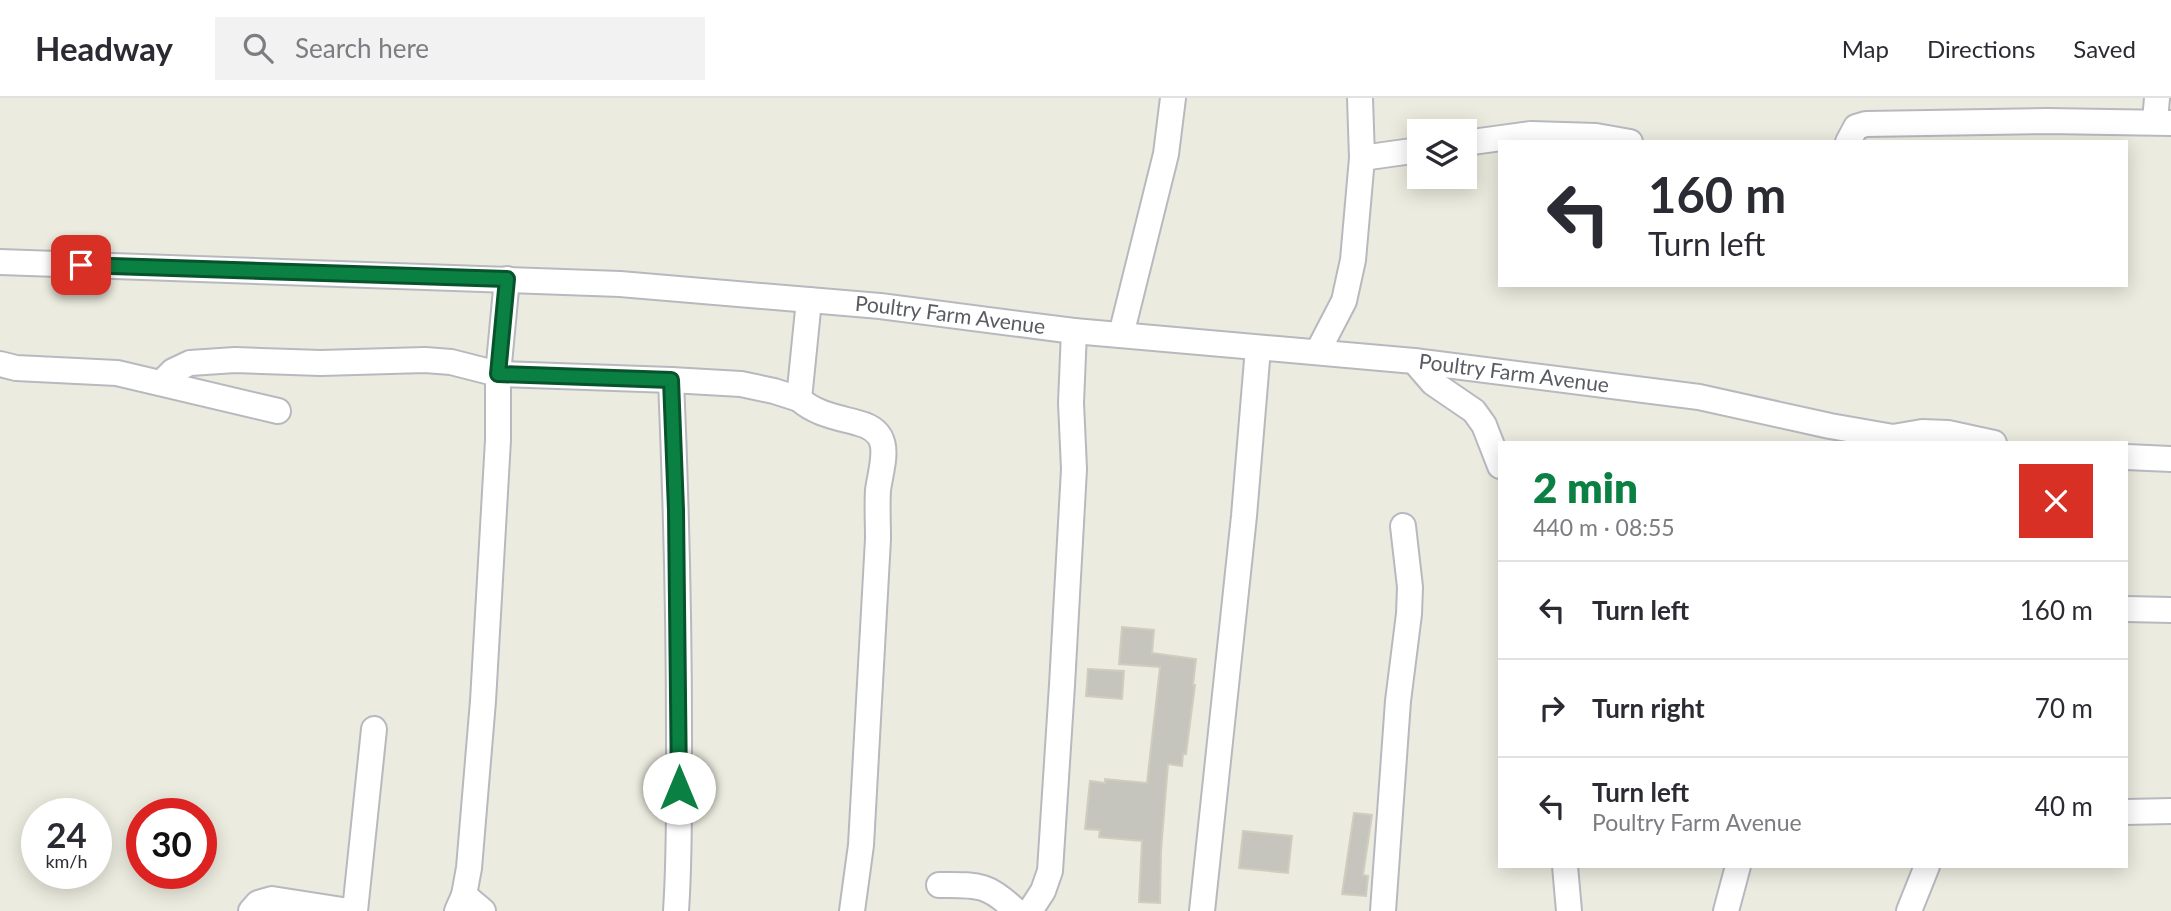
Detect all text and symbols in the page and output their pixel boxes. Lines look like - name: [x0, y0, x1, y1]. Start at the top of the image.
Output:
- search box: [215, 17, 705, 80]
- text: Headway: [35, 28, 173, 68]
- icon: search: [239, 29, 277, 67]
- text: Search here: [295, 32, 429, 64]
- text: Map: [1842, 34, 1889, 63]
- text: Directions: [1927, 34, 2035, 63]
- text: Saved: [2073, 34, 2136, 63]
- map controls: [1407, 119, 1477, 189]
- button: layers: [1407, 119, 1477, 189]
- text: 160 m: [1648, 165, 1786, 223]
- icon: left: [1533, 168, 1624, 259]
- text: Turn left: [1648, 224, 1765, 263]
- pin: [51, 235, 111, 295]
- icon: arrive: [62, 246, 100, 284]
- street label: Poultry Farm Avenue: [854, 290, 1047, 338]
- street label: Poultry Farm Avenue: [1418, 348, 1611, 397]
- text: 2 min: [1533, 462, 1638, 512]
- button: close: [2019, 464, 2093, 538]
- text: 440 m · 08:55: [1533, 513, 1675, 541]
- icon: left: [1533, 591, 1571, 629]
- text: Turn left: [1592, 594, 1689, 626]
- text: 160 m: [2020, 594, 2093, 626]
- icon: right: [1533, 689, 1571, 727]
- text: Turn right: [1592, 692, 1705, 724]
- text: 70 m: [2035, 692, 2093, 724]
- position arrow: [642, 751, 716, 825]
- text: Turn left: [1592, 776, 1689, 808]
- icon: left: [1533, 787, 1571, 825]
- text: 40 m: [2035, 790, 2093, 822]
- speed limit sign: 30: [126, 798, 217, 889]
- text: Poultry Farm Avenue: [1592, 808, 1802, 836]
- text: 24: [46, 813, 87, 855]
- text: km/h: [45, 850, 88, 872]

